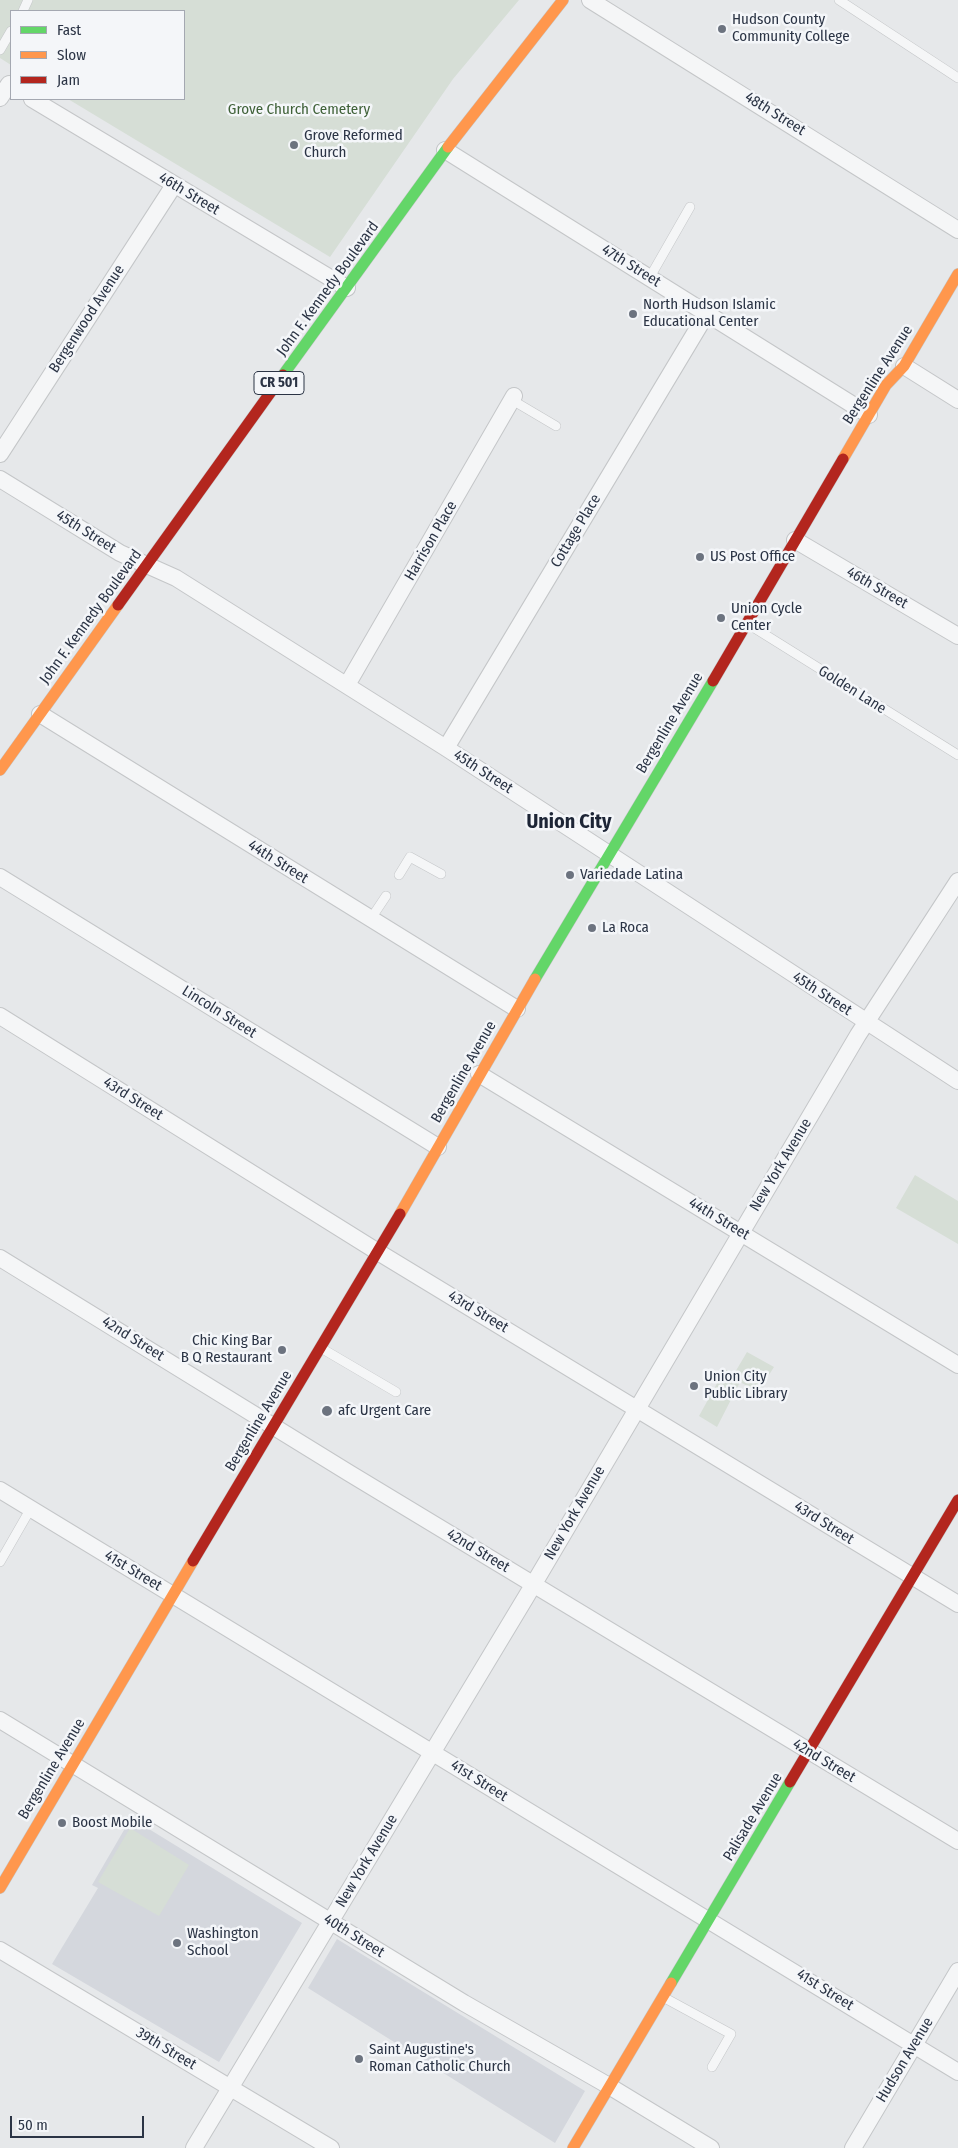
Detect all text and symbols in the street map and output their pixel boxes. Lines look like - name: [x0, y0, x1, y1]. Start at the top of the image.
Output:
- legend: [10, 10, 185, 100]
- place label: Hudson County Community College: [732, 11, 850, 46]
- text: Fast: [57, 21, 81, 39]
- marker: Hudson County Community College: [716, 23, 728, 35]
- text: Slow: [57, 46, 86, 64]
- text: Jam: [57, 71, 80, 89]
- street label: 48th Street: [741, 88, 809, 140]
- park label: Grove Church Cemetery: [228, 101, 370, 119]
- place label: Grove Reformed Church: [304, 127, 403, 162]
- marker: Grove Reformed Church: [288, 139, 300, 151]
- street label: 46th Street: [155, 169, 223, 219]
- street label: John F. Kennedy Boulevard: [273, 218, 383, 360]
- street label: 47th Street: [598, 241, 664, 291]
- street label: Bergenwood Avenue: [45, 262, 129, 376]
- place label: North Hudson Islamic Educational Center: [643, 296, 776, 331]
- marker: North Hudson Islamic Educational Center: [627, 308, 639, 320]
- street label: Bergenline Avenue: [839, 322, 917, 428]
- road number: CR 501: [254, 372, 304, 394]
- street label: Cottage Place: [547, 491, 605, 571]
- street label: Harrison Place: [401, 498, 461, 584]
- street label: 45th Street: [53, 507, 119, 557]
- street label: John F. Kennedy Boulevard: [36, 546, 146, 688]
- place label: US Post Office: [710, 548, 795, 566]
- marker: US Post Office: [694, 551, 706, 563]
- street label: 46th Street: [843, 563, 911, 613]
- place label: Union Cycle Center: [731, 600, 802, 635]
- marker: Union Cycle Center: [715, 612, 727, 624]
- street label: Golden Lane: [815, 662, 889, 718]
- street label: Bergenline Avenue: [633, 669, 707, 777]
- street label: 45th Street: [450, 746, 516, 798]
- district label: Union City: [527, 810, 611, 834]
- street label: 44th Street: [245, 836, 311, 888]
- place label: Variedade Latina: [580, 866, 683, 884]
- marker: Variedade Latina: [564, 869, 576, 881]
- place label: La Roca: [602, 919, 649, 937]
- marker: La Roca: [586, 922, 598, 934]
- street label: 45th Street: [789, 968, 855, 1020]
- street label: Lincoln Street: [178, 982, 260, 1042]
- street label: Bergenline Avenue: [428, 1018, 500, 1126]
- street label: 43rd Street: [100, 1074, 166, 1124]
- street label: New York Avenue: [746, 1115, 816, 1215]
- street label: 44th Street: [685, 1194, 753, 1244]
- street label: 43rd Street: [445, 1287, 511, 1337]
- street label: 42nd Street: [99, 1313, 167, 1365]
- place label: Chic King Bar B Q Restaurant: [181, 1332, 272, 1367]
- marker: Chic King Bar B Q Restaurant: [276, 1344, 288, 1356]
- street label: Bergenline Avenue: [222, 1367, 296, 1475]
- place label: Union City Public Library: [704, 1368, 787, 1403]
- marker: Union City Public Library: [688, 1380, 700, 1392]
- place label: afc Urgent Care: [338, 1402, 431, 1420]
- marker: afc Urgent Care: [320, 1404, 334, 1418]
- street label: New York Avenue: [541, 1463, 609, 1563]
- street label: 43rd Street: [791, 1498, 857, 1548]
- street label: 42nd Street: [443, 1525, 513, 1577]
- street label: 41st Street: [101, 1547, 165, 1595]
- street label: Bergenline Avenue: [15, 1715, 89, 1823]
- street label: 42nd Street: [789, 1735, 859, 1787]
- street label: 41st Street: [447, 1756, 511, 1806]
- street label: Palisade Avenue: [720, 1770, 786, 1864]
- street label: New York Avenue: [332, 1811, 402, 1911]
- place label: Boost Mobile: [72, 1814, 152, 1832]
- marker: Boost Mobile: [56, 1817, 68, 1829]
- street label: 40th Street: [320, 1910, 388, 1962]
- place label: Washington School: [187, 1925, 259, 1960]
- marker: Washington School: [171, 1937, 183, 1949]
- street label: 41st Street: [793, 1965, 857, 2015]
- street label: Hudson Avenue: [873, 2014, 937, 2106]
- street label: 39th Street: [133, 2024, 199, 2074]
- place label: Saint Augustine's Roman Catholic Church: [369, 2041, 511, 2076]
- marker: Saint Augustine's Roman Catholic Church: [353, 2053, 365, 2065]
- scale bar: [12, 2106, 146, 2138]
- text: 50 m: [18, 2116, 48, 2134]

